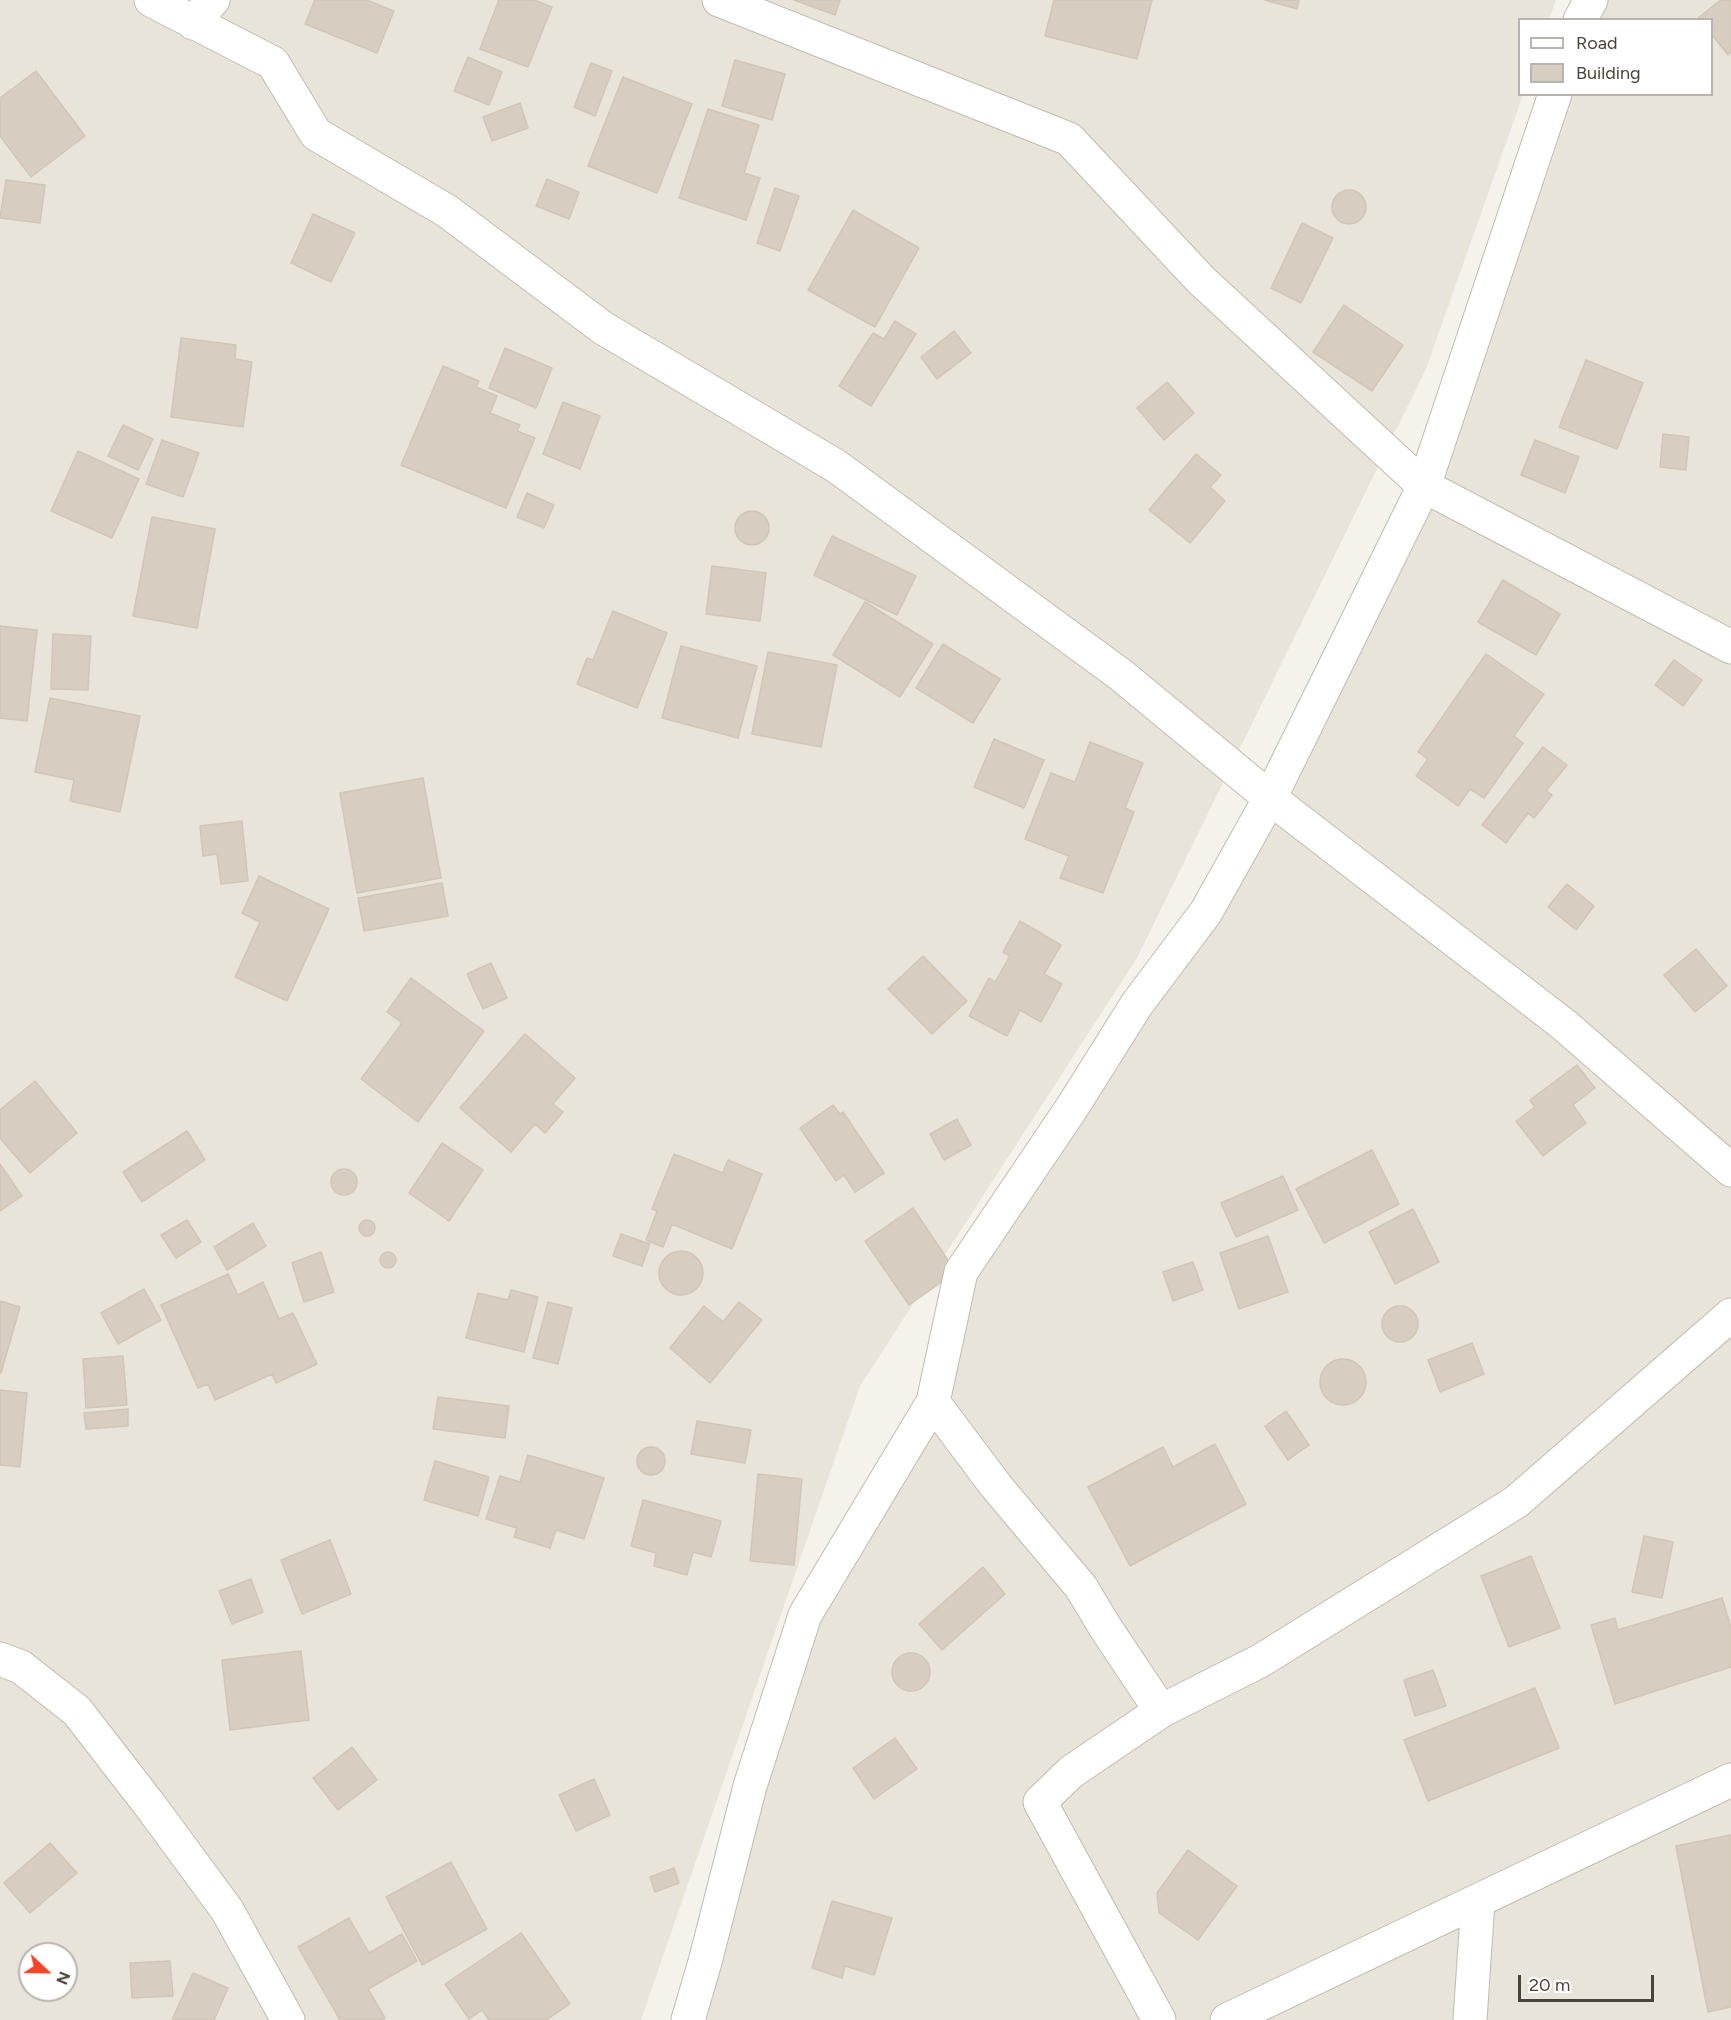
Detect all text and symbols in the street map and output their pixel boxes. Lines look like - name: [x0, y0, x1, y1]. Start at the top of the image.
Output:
- legend: [1518, 18, 1713, 96]
- text: Road: [1576, 32, 1617, 54]
- text: Building: [1576, 62, 1641, 84]
- north arrow: [18, 1942, 78, 2002]
- scale bar: [1521, 1963, 1658, 2001]
- text: N: [52, 1969, 74, 1987]
- text: 20 m: [1529, 1974, 1570, 1996]

